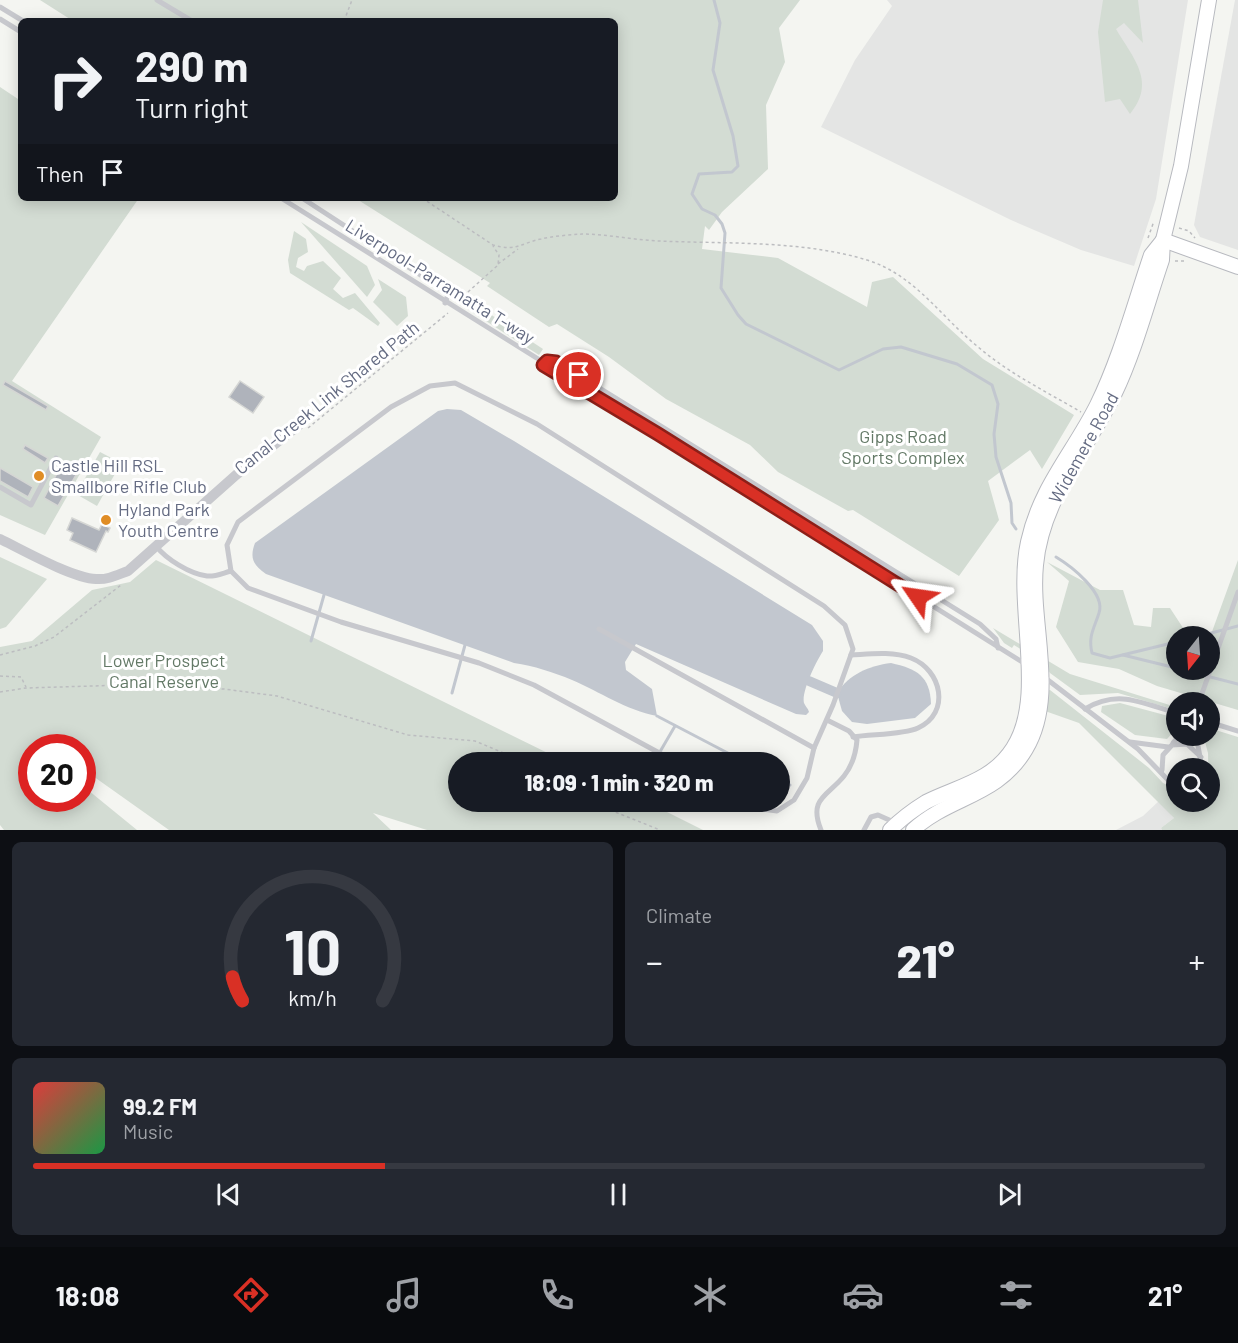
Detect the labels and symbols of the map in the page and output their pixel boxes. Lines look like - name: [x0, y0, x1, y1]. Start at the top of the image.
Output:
- street label: Liverpool–Parramatta T-way: [342, 214, 539, 348]
- street label: Canal-Creek Link Shared Path: [230, 316, 423, 479]
- pin: [553, 349, 604, 400]
- street label: Widemere Road: [1044, 388, 1123, 507]
- park label: Gipps Road Sports Complex: [841, 425, 965, 468]
- place label: Castle Hill RSL Smallbore Rifle Club: [51, 454, 207, 497]
- marker: Castle Hill RSL Smallbore Rifle Club: [32, 469, 46, 483]
- place label: Hyland Park Youth Centre: [118, 498, 219, 541]
- marker: Hyland Park Youth Centre: [99, 513, 113, 527]
- position arrow: [886, 565, 950, 629]
- north arrow: [1166, 626, 1220, 680]
- park label: Lower Prospect Canal Reserve: [103, 649, 226, 692]
- speed limit sign: 20: [18, 734, 96, 812]

